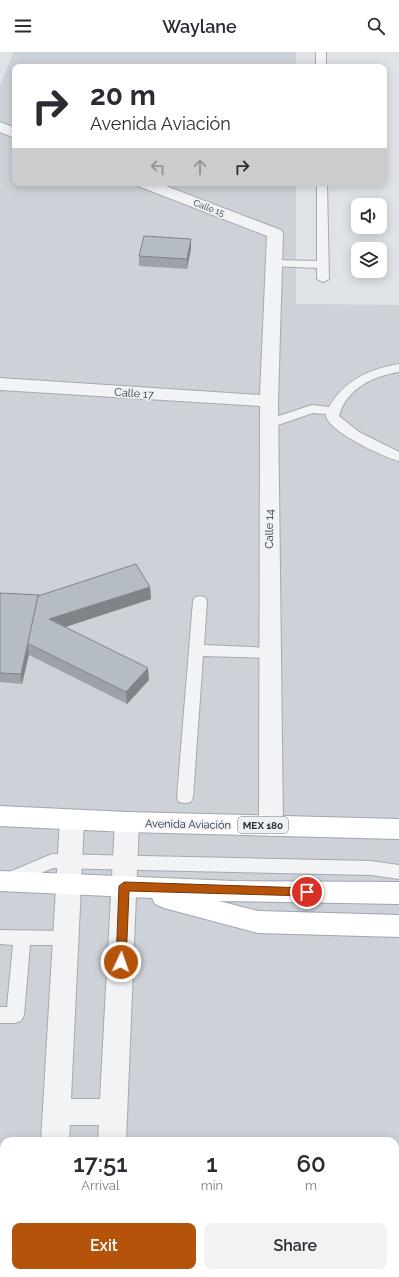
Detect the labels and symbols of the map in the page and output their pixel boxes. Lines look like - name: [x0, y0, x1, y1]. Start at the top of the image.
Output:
- street label: Calle 15: [192, 198, 226, 218]
- street label: Calle 17: [114, 386, 154, 401]
- street label: Calle 14: [263, 509, 276, 549]
- street label: Avenida Aviación: [145, 817, 231, 832]
- road number: MEX 180: [238, 817, 288, 833]
- pin: [290, 875, 324, 909]
- position arrow: [100, 941, 142, 983]

